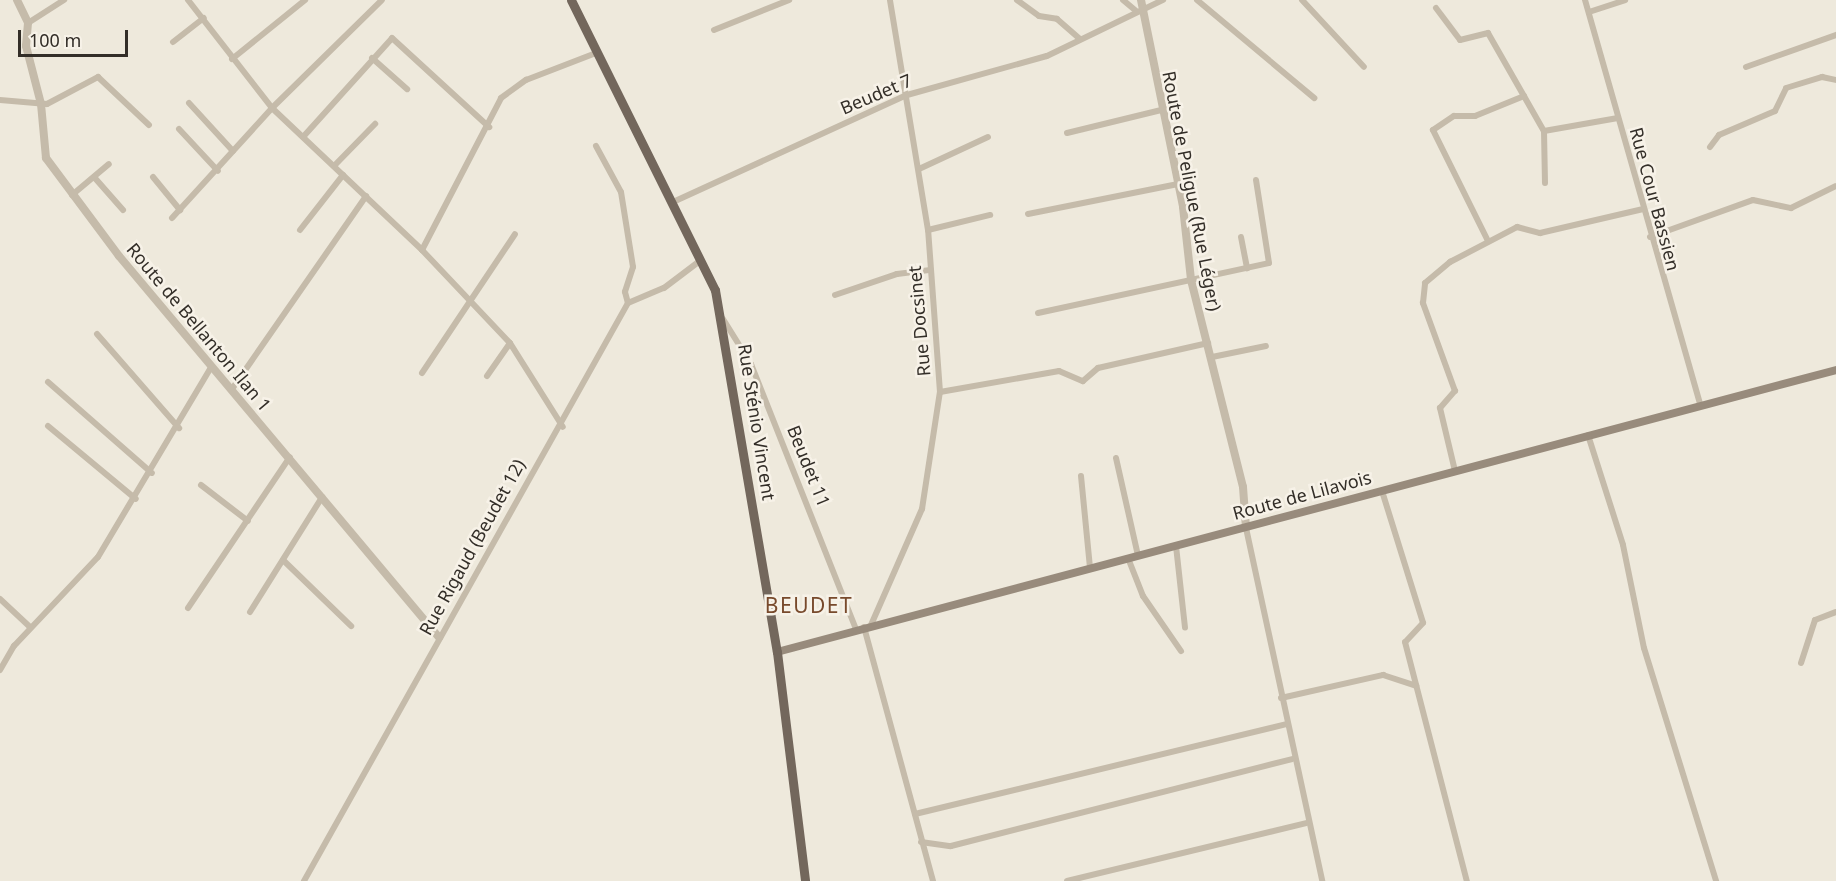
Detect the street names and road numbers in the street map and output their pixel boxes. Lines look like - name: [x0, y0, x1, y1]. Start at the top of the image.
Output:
- street label: Beudet 7: [837, 69, 915, 119]
- street label: Route de Peligue (Rue Léger): [1158, 69, 1226, 313]
- street label: Rue Cour Bassien: [1625, 125, 1685, 273]
- street label: Route de Bellanton Ilan 1: [122, 238, 276, 416]
- street label: Rue Docsinet: [903, 265, 935, 377]
- street label: Rue Sténio Vincent: [734, 342, 780, 502]
- street label: Beudet 11: [783, 422, 835, 510]
- street label: Rue Rigaud (Beudet 12): [415, 455, 529, 639]
- street label: Route de Lilavois: [1230, 466, 1374, 524]

